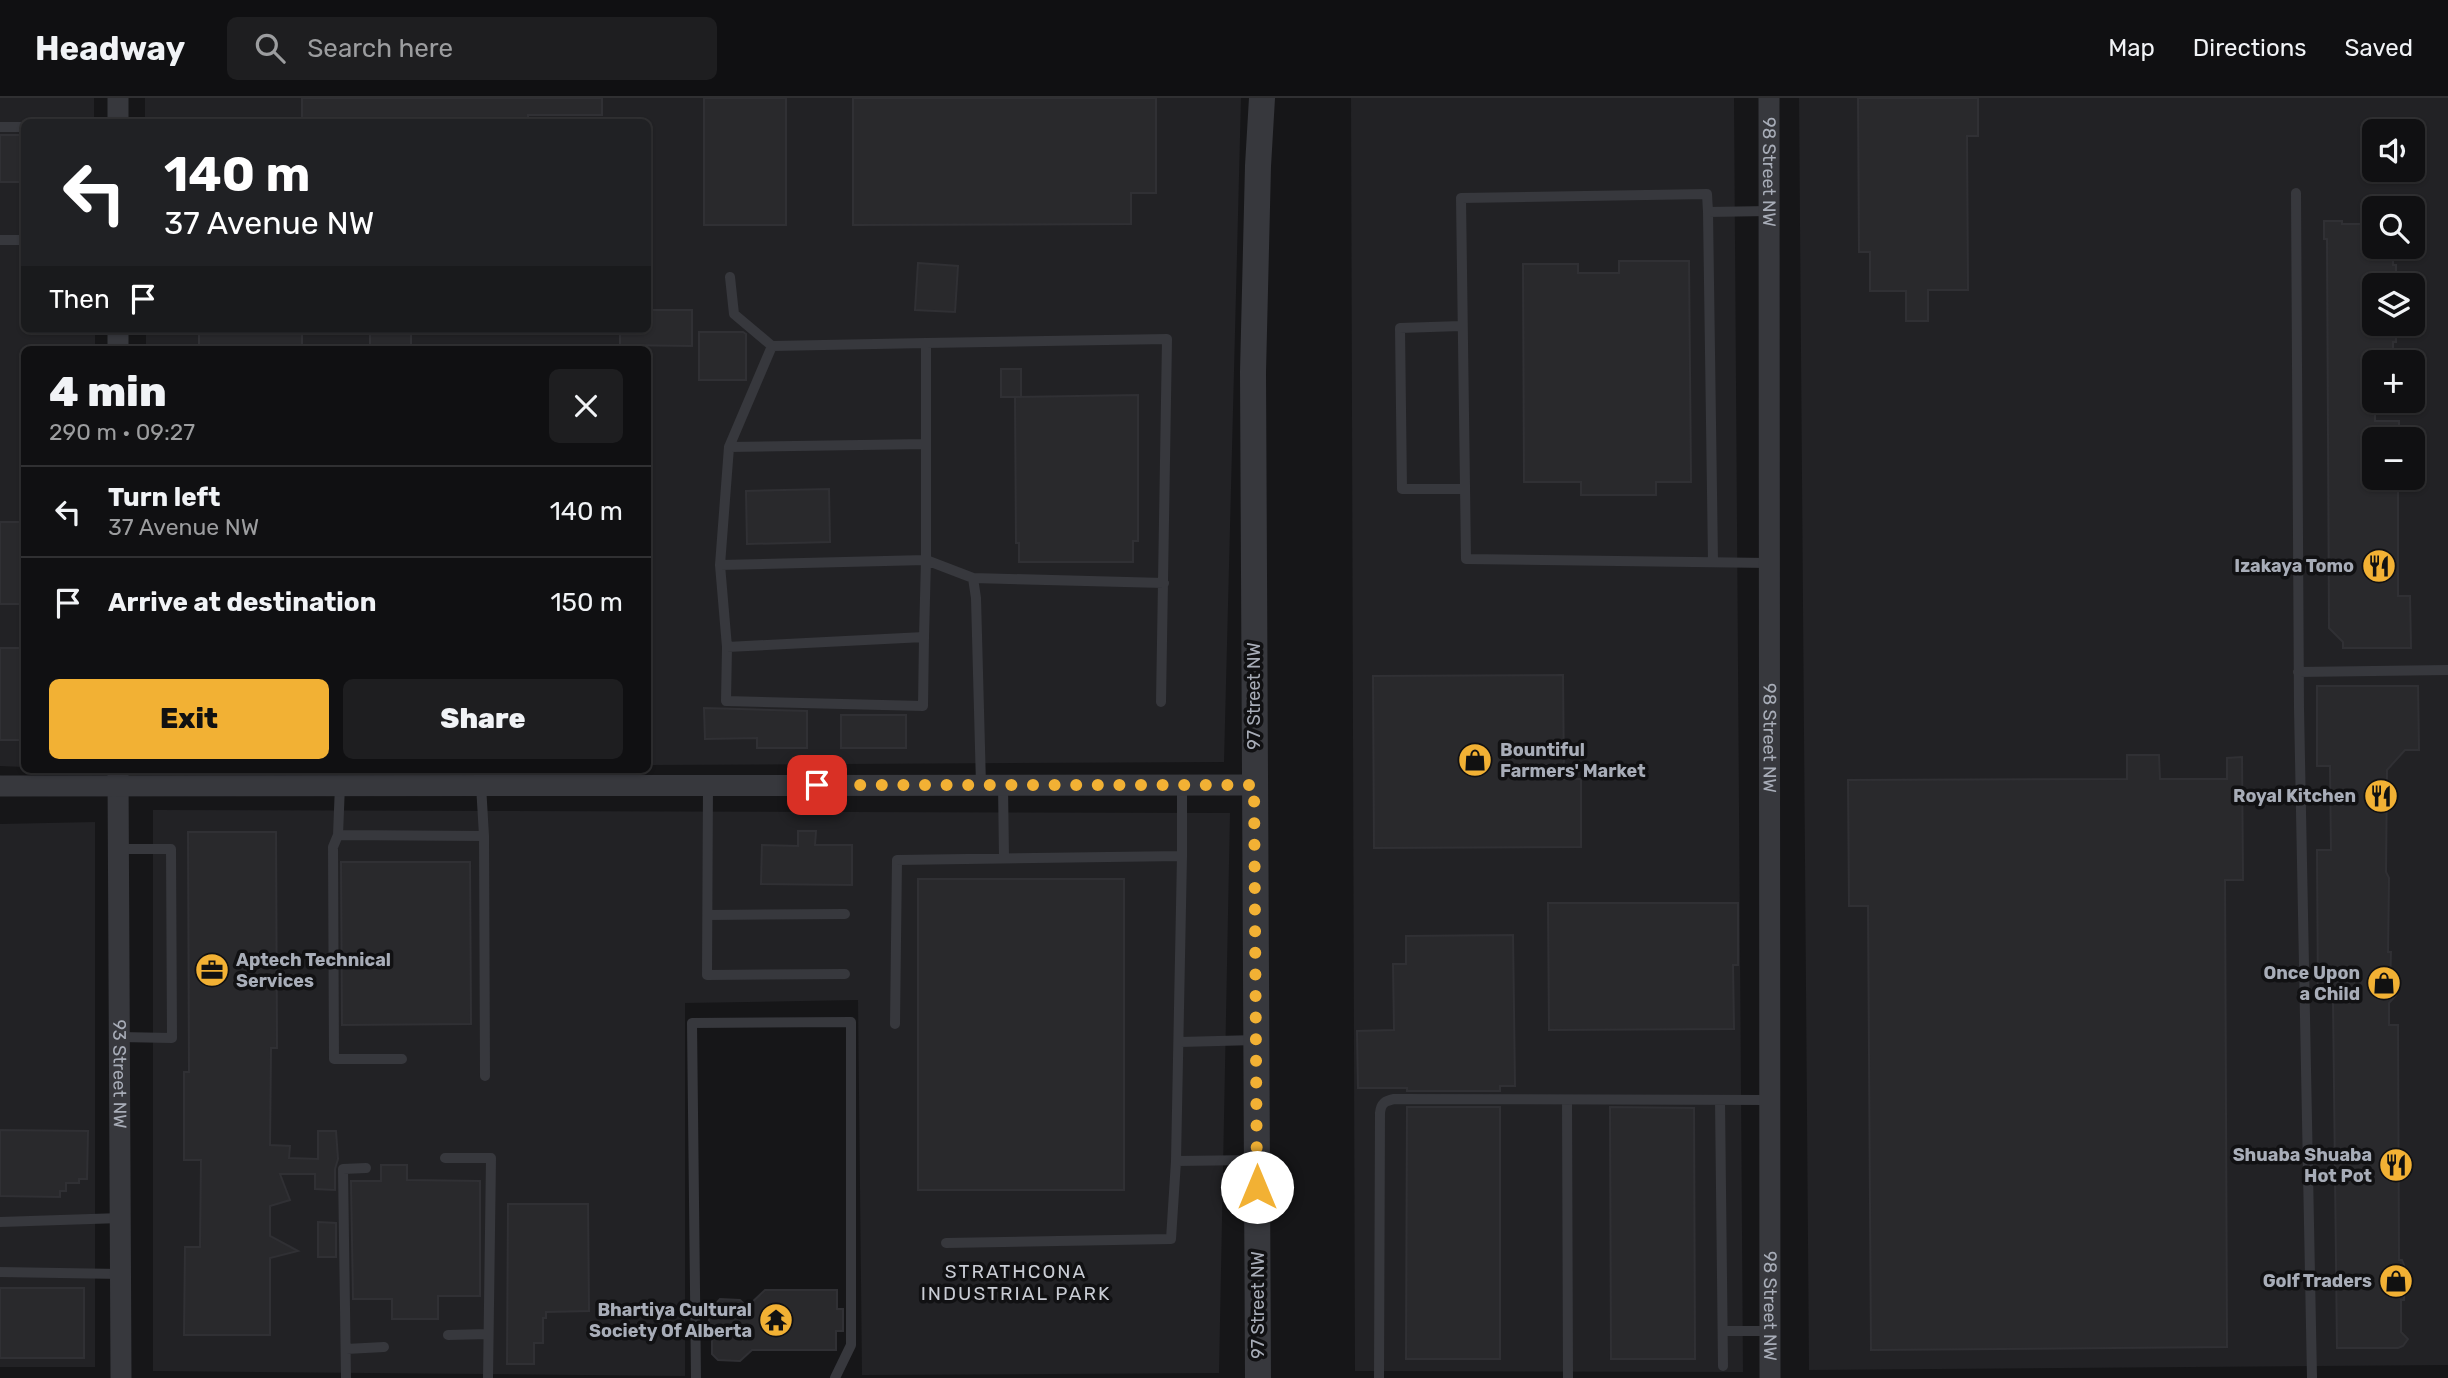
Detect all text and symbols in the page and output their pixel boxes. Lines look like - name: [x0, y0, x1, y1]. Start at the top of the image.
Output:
- search box: [227, 17, 717, 80]
- text: Headway: [35, 29, 185, 68]
- icon: search: [251, 29, 289, 67]
- text: Search here: [307, 33, 453, 64]
- text: Map: [2108, 34, 2155, 62]
- text: Directions: [2193, 34, 2306, 62]
- text: Saved: [2344, 34, 2413, 62]
- street label: 98 Street NW: [1758, 117, 1780, 227]
- map controls: [2362, 119, 2425, 490]
- button: sound: [2362, 119, 2425, 182]
- text: 140 m: [164, 145, 310, 203]
- icon: left: [49, 147, 140, 238]
- button: search: [2362, 196, 2425, 259]
- text: 37 Avenue NW: [164, 204, 374, 242]
- button: layers: [2362, 273, 2425, 336]
- icon: arrive: [124, 280, 162, 318]
- text: Then: [49, 284, 110, 315]
- button: +: [2362, 350, 2425, 413]
- text: 4 min: [49, 367, 167, 417]
- button: close: [549, 369, 623, 443]
- text: 290 m · 09:27: [49, 418, 195, 446]
- button: −: [2362, 427, 2425, 490]
- text: Turn left: [108, 482, 220, 513]
- icon: left: [49, 493, 87, 531]
- text: 140 m: [550, 496, 623, 527]
- text: 37 Avenue NW: [108, 513, 259, 541]
- restaurant icon: Izakaya Tomo: [2360, 547, 2398, 585]
- place label: Izakaya Tomo: [2234, 555, 2354, 577]
- icon: arrive: [49, 584, 87, 622]
- text: Arrive at destination: [108, 587, 376, 618]
- text: 150 m: [550, 587, 623, 618]
- street label: 97 Street NW: [1243, 642, 1265, 750]
- button: Exit: [49, 679, 329, 759]
- button: Share: [343, 679, 623, 759]
- street label: 98 Street NW: [1758, 683, 1781, 793]
- place label: Bountiful Farmers' Market: [1500, 739, 1646, 782]
- shop icon: Bountiful Farmers' Market: [1456, 741, 1494, 779]
- pin: [787, 755, 847, 815]
- icon: arrive: [798, 766, 836, 804]
- restaurant icon: Royal Kitchen: [2362, 777, 2400, 815]
- place label: Royal Kitchen: [2233, 785, 2356, 807]
- place label: Aptech Technical Services: [236, 949, 391, 992]
- office icon: Aptech Technical Services: [193, 951, 231, 989]
- place label: Once Upon a Child: [2263, 962, 2360, 1005]
- shop icon: Once Upon a Child: [2365, 964, 2403, 1002]
- street label: 93 Street NW: [108, 1019, 131, 1129]
- place label: Shuaba Shuaba Hot Pot: [2233, 1144, 2372, 1187]
- restaurant icon: Shuaba Shuaba Hot Pot: [2377, 1146, 2415, 1184]
- position arrow: [1220, 1150, 1294, 1224]
- street label: 97 Street NW: [1247, 1251, 1269, 1359]
- street label: 98 Street NW: [1759, 1251, 1781, 1361]
- district label: STRATHCONA INDUSTRIAL PARK: [921, 1260, 1111, 1305]
- shop icon: Golf Traders: [2377, 1262, 2415, 1300]
- place label: Golf Traders: [2263, 1270, 2372, 1292]
- place label: Bhartiya Cultural Society Of Alberta: [589, 1299, 752, 1342]
- temple icon: Bhartiya Cultural Society Of Alberta: [757, 1301, 795, 1339]

